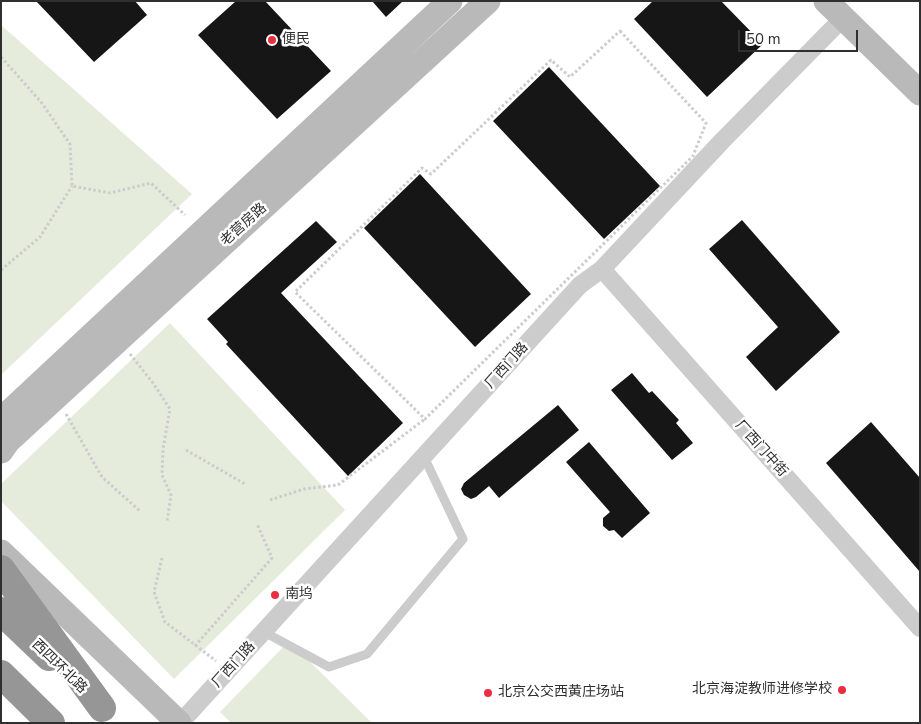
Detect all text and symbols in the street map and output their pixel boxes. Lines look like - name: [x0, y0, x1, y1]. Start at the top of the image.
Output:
- scale bar: [741, 20, 861, 52]
- text: 50 m: [746, 29, 781, 49]
- place label: 便民: [282, 32, 310, 48]
- marker: 便民: [266, 34, 278, 46]
- street label: 老营房路: [218, 200, 270, 250]
- street label: 厂西门路: [482, 340, 532, 392]
- street label: 厂西门中街: [731, 417, 791, 481]
- place label: 南坞: [285, 587, 313, 603]
- marker: 南坞: [269, 589, 281, 601]
- street label: 西四环北路: [28, 637, 90, 697]
- street label: 厂西门路: [209, 639, 259, 691]
- place label: 北京海淀教师进修学校: [692, 682, 832, 698]
- marker: 北京海淀教师进修学校: [836, 684, 848, 696]
- place label: 北京公交西黄庄场站: [498, 685, 624, 701]
- marker: 北京公交西黄庄场站: [482, 687, 494, 699]

